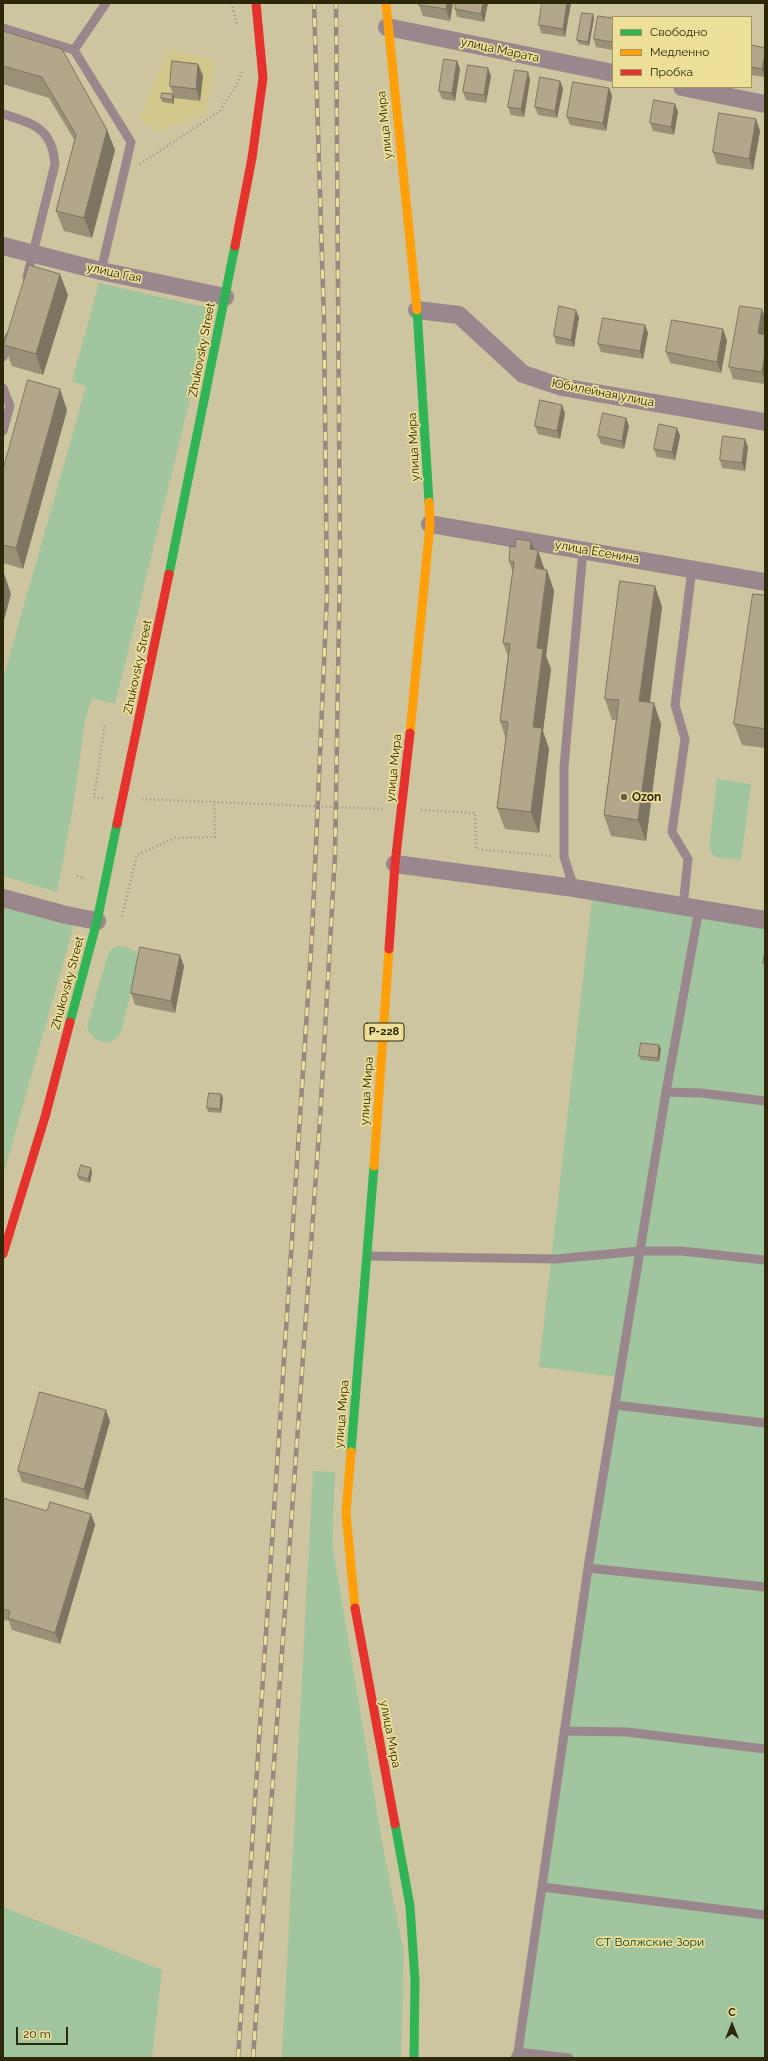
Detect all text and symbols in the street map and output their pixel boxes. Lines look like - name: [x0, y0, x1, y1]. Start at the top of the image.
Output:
- legend: [612, 16, 752, 88]
- text: Свободно: [650, 25, 707, 39]
- street label: улица Марата: [459, 35, 541, 65]
- text: Медленно: [650, 45, 709, 59]
- text: Пробка: [650, 65, 693, 79]
- street label: улица Мира: [374, 90, 396, 160]
- street label: улица Гая: [85, 260, 143, 286]
- street label: Zhukovsky Street: [186, 302, 218, 398]
- street label: Юбилейная улица: [551, 376, 655, 410]
- street label: улица Мира: [405, 412, 423, 482]
- street label: улица Есенина: [554, 537, 640, 567]
- street label: Zhukovsky Street: [121, 619, 155, 715]
- street label: улица Мира: [383, 733, 405, 803]
- place label: Ozon: [632, 790, 661, 804]
- marker: Ozon: [619, 792, 629, 802]
- street label: Zhukovsky Street: [49, 935, 87, 1031]
- road number: Р-228: [364, 1023, 404, 1041]
- street label: улица Мира: [357, 1056, 377, 1126]
- street label: улица Мира: [332, 1379, 352, 1449]
- street label: улица Мира: [376, 1699, 404, 1769]
- park label: СТ Волжские Зори: [596, 1935, 704, 1949]
- north arrow: [712, 2005, 752, 2045]
- text: С: [728, 2006, 736, 2019]
- scale bar: [18, 2019, 70, 2045]
- text: 20 m: [23, 2027, 51, 2041]

